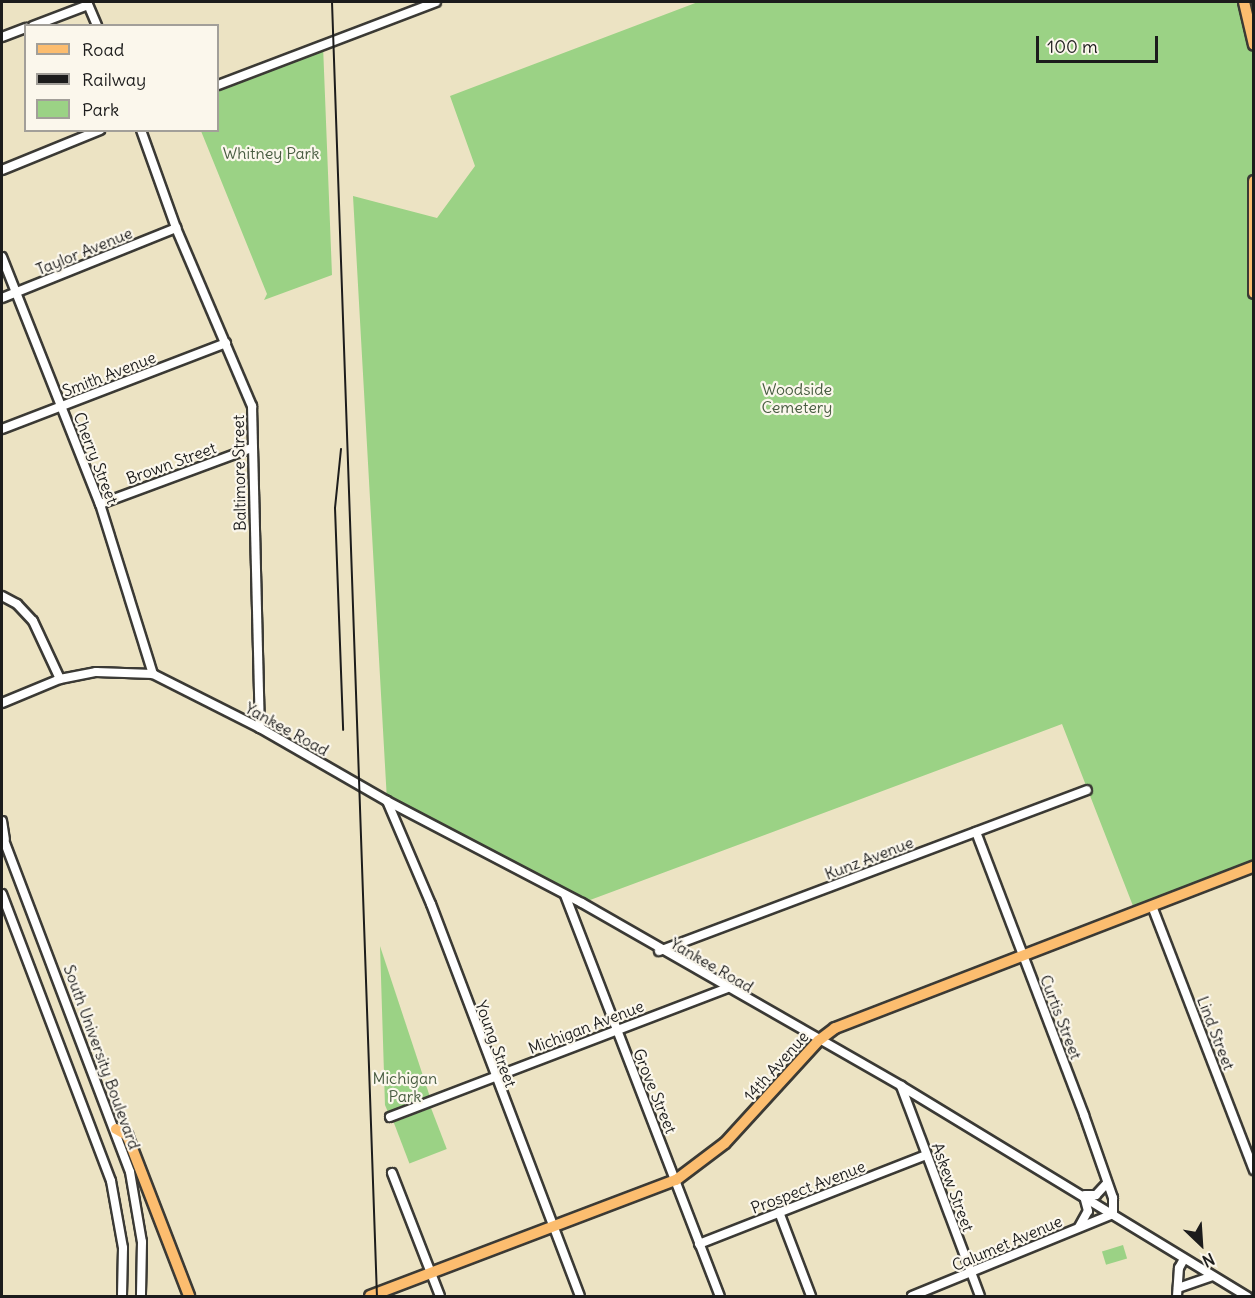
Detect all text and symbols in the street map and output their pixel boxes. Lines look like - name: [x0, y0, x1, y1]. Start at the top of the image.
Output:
- legend: [24, 24, 219, 132]
- scale bar: [1039, 24, 1160, 62]
- text: 100 m: [1047, 35, 1098, 58]
- text: Road: [82, 38, 124, 61]
- text: Railway: [82, 68, 146, 91]
- text: Park: [82, 98, 119, 121]
- park label: Whitney Park: [223, 143, 319, 163]
- street label: Taylor Avenue: [33, 223, 135, 279]
- street label: Smith Avenue: [60, 347, 158, 401]
- park label: Woodside Cemetery: [762, 379, 832, 417]
- street label: Cherry Street: [70, 409, 122, 507]
- street label: Baltimore Street: [228, 415, 250, 531]
- street label: Brown Street: [123, 438, 219, 488]
- street label: Yankee Road: [242, 698, 332, 760]
- street label: Kunz Avenue: [822, 832, 916, 884]
- street label: Yankee Road: [667, 933, 757, 997]
- street label: South University Boulevard: [60, 962, 144, 1152]
- street label: Curtis Street: [1036, 972, 1086, 1062]
- street label: Lind Street: [1193, 993, 1239, 1073]
- street label: Michigan Avenue: [526, 996, 646, 1058]
- street label: Young Street: [471, 998, 521, 1090]
- street label: 14th Avenue: [740, 1027, 812, 1105]
- street label: Grove Street: [629, 1046, 681, 1136]
- park label: Michigan Park: [373, 1068, 437, 1106]
- street label: Askew Street: [928, 1140, 978, 1234]
- street label: Prospect Avenue: [748, 1156, 868, 1218]
- street label: Calumet Avenue: [949, 1211, 1065, 1275]
- north arrow: [1171, 1214, 1231, 1274]
- text: N: [1199, 1249, 1218, 1272]

